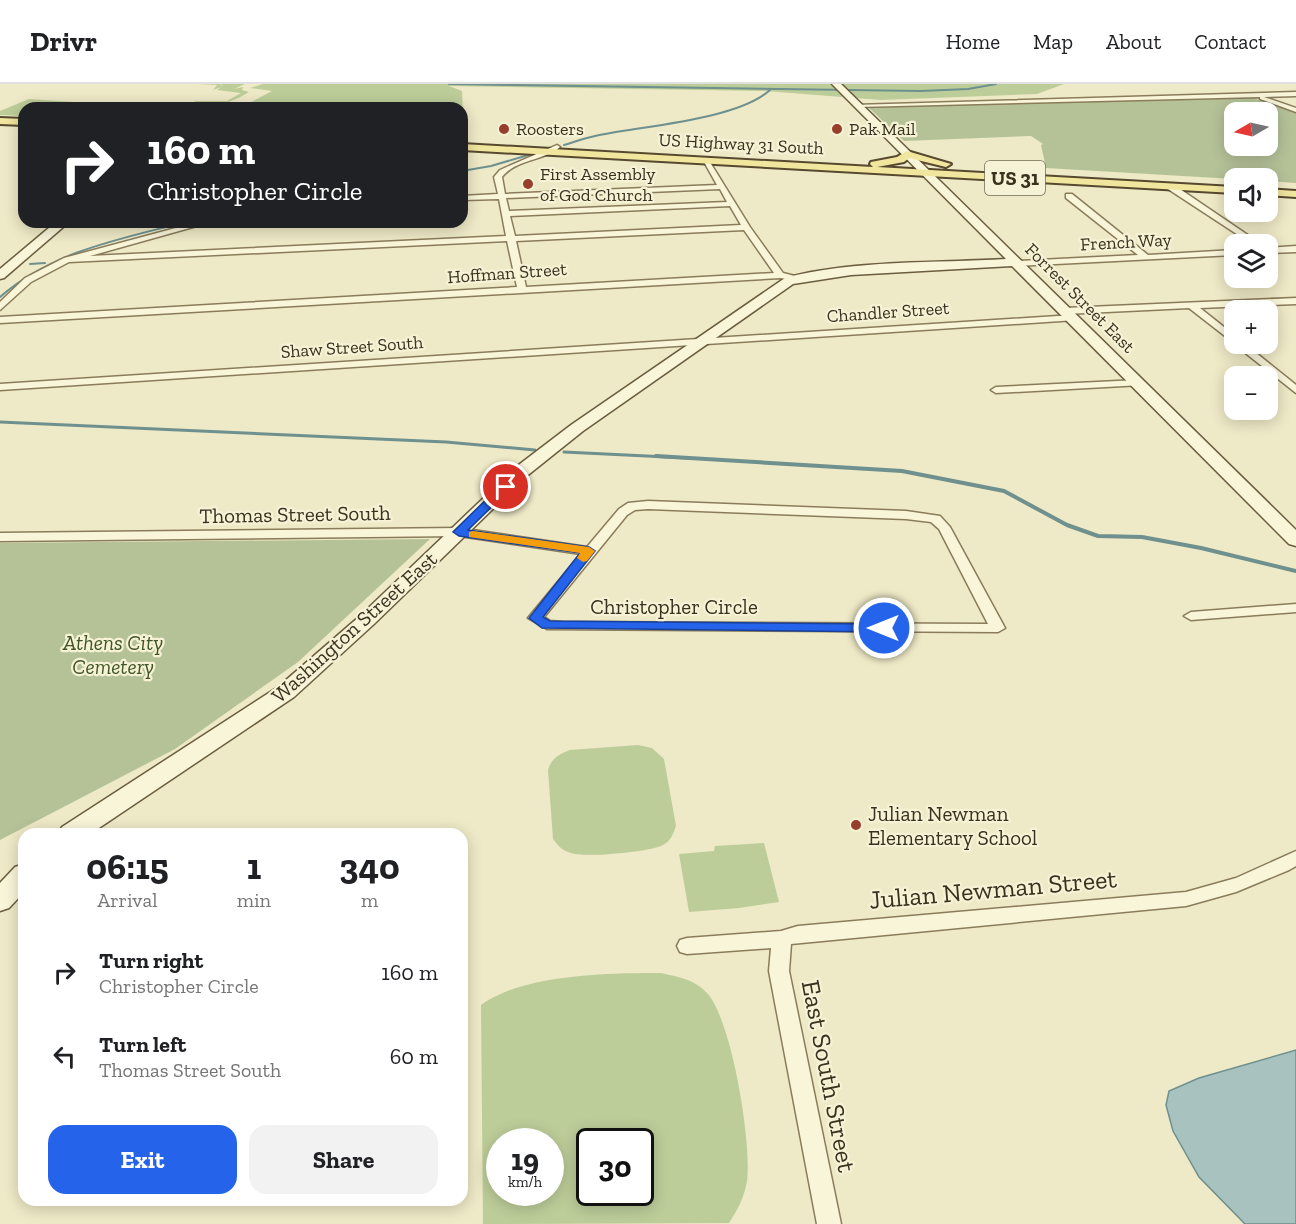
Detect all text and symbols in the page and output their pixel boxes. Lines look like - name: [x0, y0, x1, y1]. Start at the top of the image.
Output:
- text: Drivr: [30, 25, 97, 58]
- text: Home: [946, 29, 1000, 54]
- text: Map: [1033, 29, 1073, 54]
- text: About: [1106, 29, 1161, 54]
- text: Contact: [1194, 29, 1266, 54]
- north arrow: [1224, 102, 1278, 156]
- map controls: [1224, 102, 1278, 420]
- place label: Roosters: [516, 118, 584, 140]
- place label: Pak Mail: [849, 118, 916, 140]
- marker: Roosters: [497, 122, 511, 136]
- marker: Pak Mail: [830, 122, 844, 136]
- text: 160 m: [147, 124, 255, 175]
- icon: right: [48, 126, 126, 204]
- street label: US Highway 31 South: [658, 129, 824, 159]
- road number: US 31: [985, 161, 1045, 195]
- place label: First Assembly of God Church: [540, 163, 656, 206]
- button: sound: [1224, 168, 1278, 222]
- text: Christopher Circle: [147, 175, 363, 207]
- marker: First Assembly of God Church: [521, 177, 535, 191]
- street label: French Way: [1080, 229, 1173, 255]
- button: layers: [1224, 234, 1278, 288]
- street label: Forrest Street East: [1020, 238, 1140, 358]
- street label: Hoffman Street: [447, 258, 568, 288]
- street label: Chandler Street: [826, 297, 950, 327]
- button: +: [1224, 300, 1278, 354]
- street label: Shaw Street South: [280, 331, 424, 363]
- button: −: [1224, 366, 1278, 420]
- pin: [480, 461, 531, 512]
- icon: arrive: [489, 470, 522, 503]
- street label: Thomas Street South: [199, 500, 391, 528]
- street label: Washington Street East: [266, 546, 442, 708]
- street label: Christopher Circle: [590, 594, 758, 619]
- position arrow: [852, 596, 916, 660]
- park label: Athens City Cemetery: [62, 630, 163, 679]
- place label: Julian Newman Elementary School: [868, 801, 1038, 850]
- marker: Julian Newman Elementary School: [849, 818, 863, 832]
- text: 06:15: [86, 845, 169, 888]
- text: 1: [247, 845, 261, 888]
- text: 340: [339, 845, 400, 888]
- street label: Julian Newman Street: [868, 862, 1118, 916]
- text: Arrival: [97, 888, 158, 912]
- text: min: [237, 888, 271, 912]
- text: m: [361, 888, 378, 912]
- text: Turn right: [99, 947, 203, 974]
- icon: right: [48, 956, 81, 989]
- text: 160 m: [381, 959, 438, 986]
- text: Christopher Circle: [99, 974, 259, 998]
- street label: East South Street: [795, 977, 863, 1175]
- text: Turn left: [99, 1031, 186, 1058]
- icon: left: [48, 1040, 81, 1073]
- text: 60 m: [390, 1043, 438, 1070]
- text: Thomas Street South: [99, 1058, 281, 1082]
- button: Exit: [48, 1125, 237, 1194]
- button: Share: [249, 1125, 438, 1194]
- speed limit sign: 30: [576, 1128, 654, 1206]
- text: 19: [511, 1142, 539, 1178]
- text: km/h: [508, 1173, 542, 1191]

